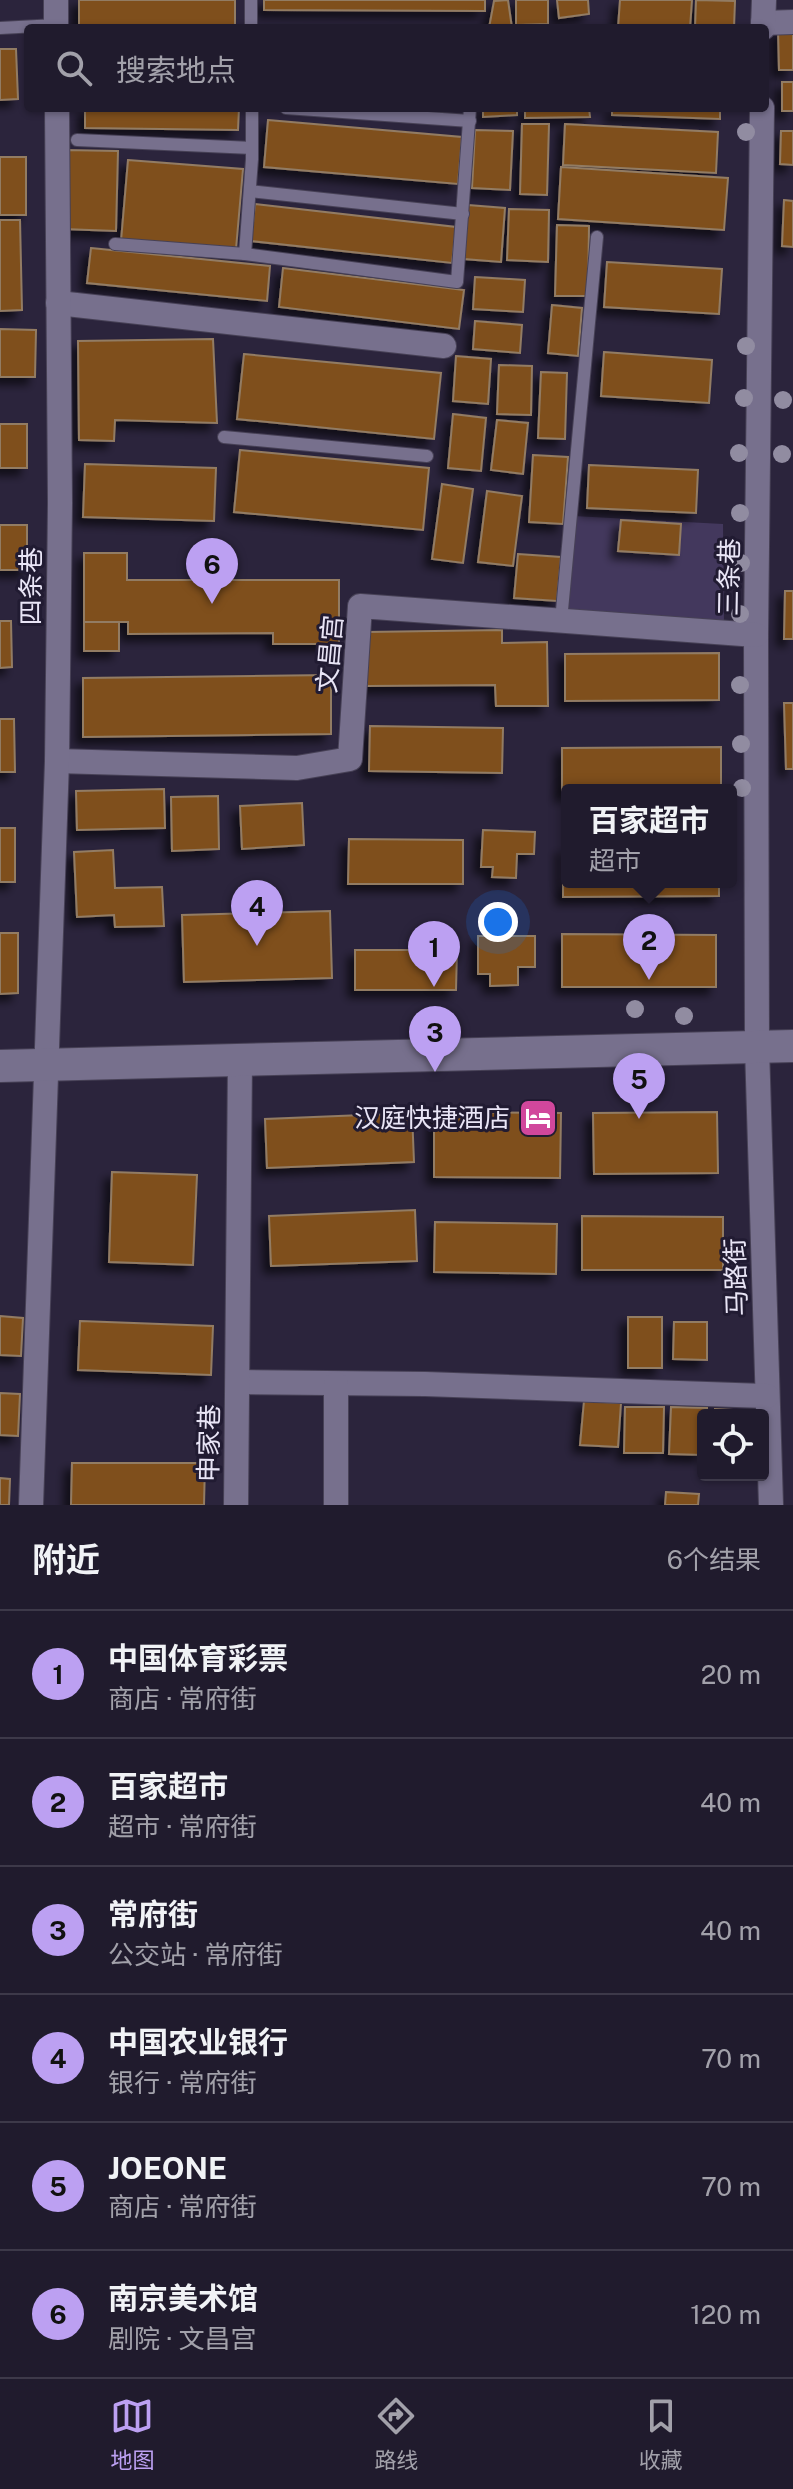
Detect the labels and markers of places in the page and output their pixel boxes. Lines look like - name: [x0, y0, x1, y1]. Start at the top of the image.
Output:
- pin: 6: [186, 538, 238, 604]
- pin: 4: [231, 880, 283, 946]
- pin: 2: [623, 914, 675, 980]
- pin: 1: [408, 921, 460, 987]
- pin: 3: [409, 1006, 461, 1072]
- pin: 5: [613, 1053, 665, 1119]
- hotel icon: 汉庭快捷酒店: [517, 1097, 559, 1139]
- place label: 汉庭快捷酒店: [354, 1102, 510, 1133]

